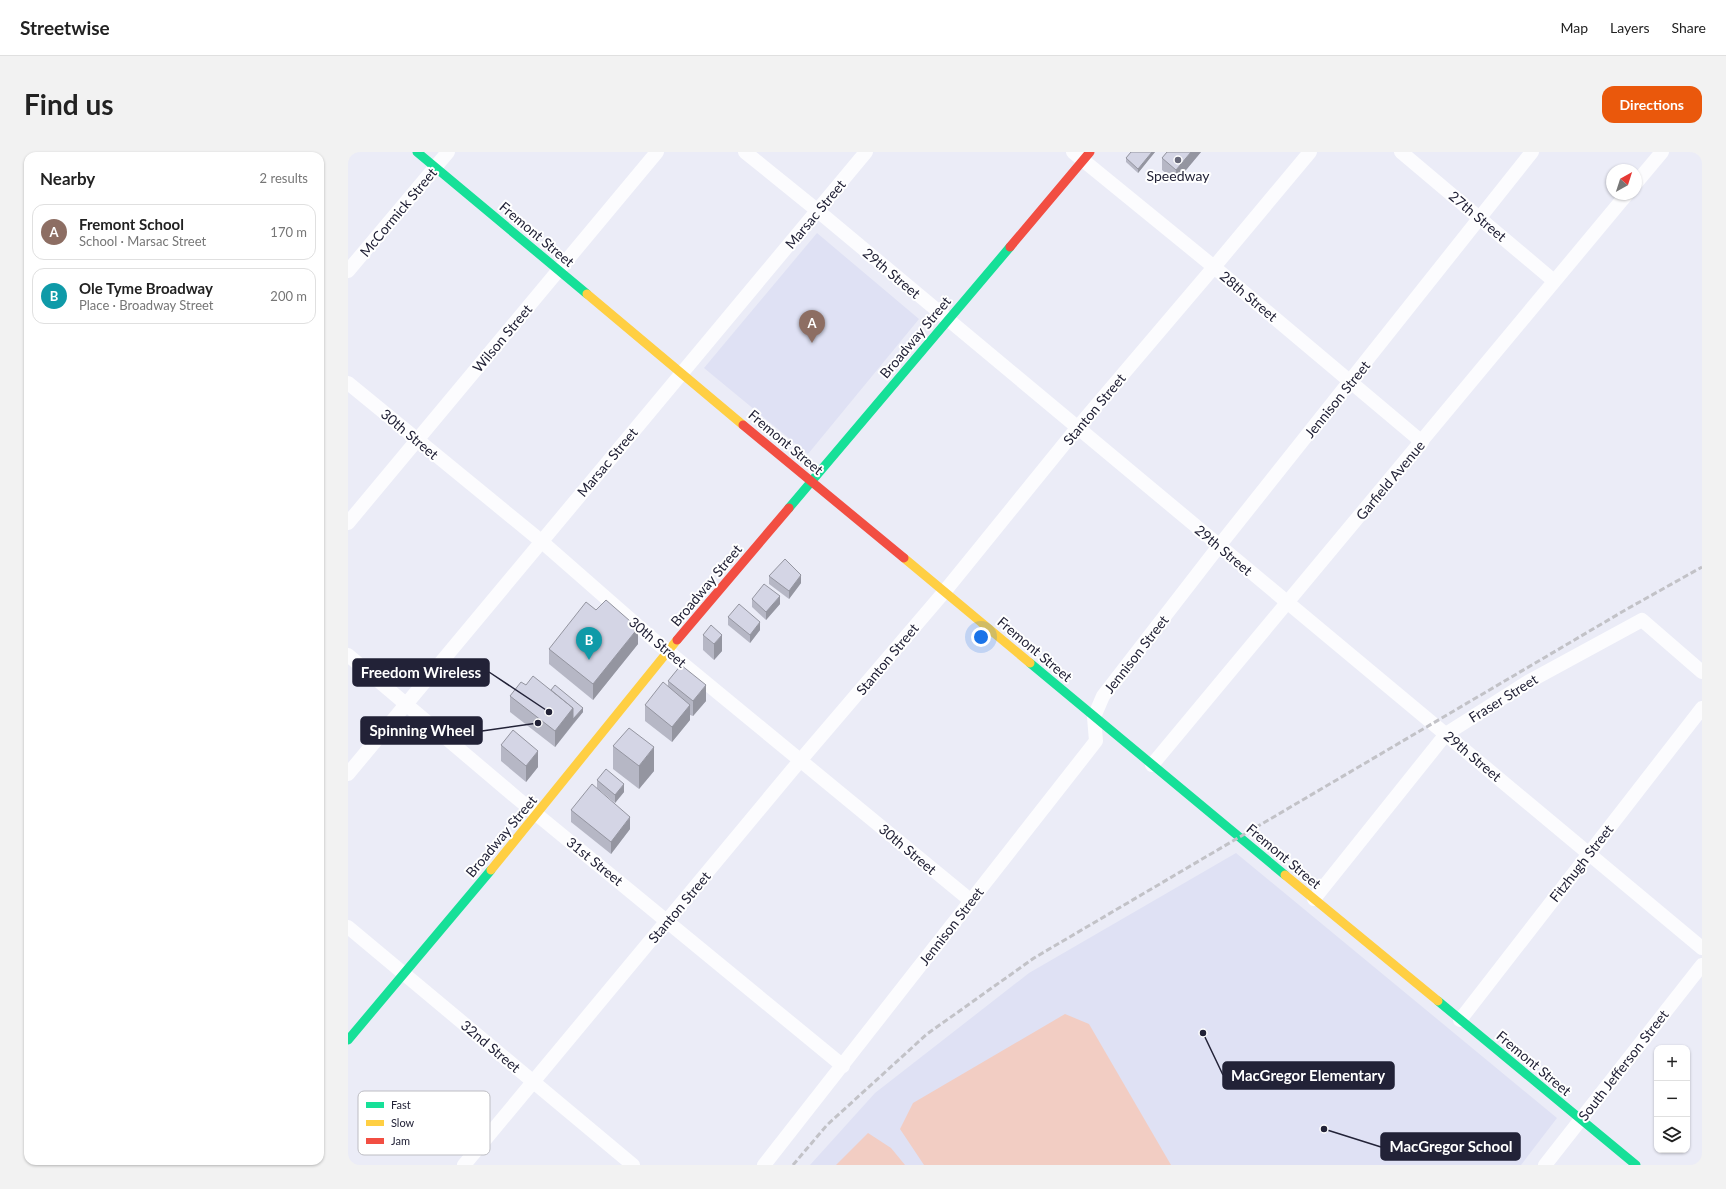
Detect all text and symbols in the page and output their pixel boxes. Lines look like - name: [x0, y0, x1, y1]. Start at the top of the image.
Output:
- text: Streetwise: [20, 16, 110, 39]
- text: Map: [1560, 19, 1588, 36]
- text: Layers: [1610, 19, 1650, 36]
- text: Share: [1672, 19, 1706, 36]
- button: Directions: [1602, 86, 1702, 123]
- text: Find us: [24, 87, 114, 121]
- marker: Speedway: [1173, 155, 1183, 165]
- street label: McCormick Street: [356, 164, 440, 260]
- north arrow: [1606, 164, 1642, 200]
- place label: Speedway: [1147, 167, 1210, 184]
- text: Nearby: [40, 168, 95, 189]
- text: 2 results: [260, 170, 308, 186]
- street label: Marsac Street: [781, 176, 849, 252]
- street label: 27th Street: [1446, 187, 1510, 245]
- street label: Fremont Street: [496, 198, 578, 270]
- text: Fremont School: [79, 215, 184, 233]
- text: A: [49, 224, 59, 240]
- text: 170 m: [270, 224, 307, 240]
- text: School · Marsac Street: [79, 233, 206, 249]
- street label: 29th Street: [860, 244, 924, 302]
- street label: 28th Street: [1217, 267, 1281, 325]
- text: Ole Tyme Broadway: [79, 279, 213, 297]
- text: B: [50, 288, 58, 304]
- text: 200 m: [270, 288, 307, 304]
- street label: Broadway Street: [876, 293, 954, 381]
- text: Place · Broadway Street: [79, 297, 214, 313]
- street label: Wilson Street: [469, 301, 535, 375]
- pin: A: [799, 310, 825, 343]
- street label: Jennison Street: [1301, 357, 1373, 441]
- street label: Stanton Street: [1059, 370, 1129, 448]
- street label: 30th Street: [378, 405, 442, 463]
- street label: Fremont Street: [745, 406, 827, 478]
- street label: Marsac Street: [573, 424, 641, 500]
- street label: Garfield Avenue: [1352, 437, 1428, 523]
- street label: 29th Street: [1192, 521, 1256, 579]
- street label: Broadway Street: [667, 541, 745, 629]
- street label: Jennison Street: [1100, 612, 1172, 696]
- street label: 30th Street: [626, 613, 690, 671]
- street label: Fremont Street: [994, 613, 1076, 685]
- street label: Stanton Street: [852, 620, 922, 698]
- pin: B: [576, 627, 602, 660]
- your location: [971, 627, 991, 647]
- callout: Freedom Wireless: [353, 659, 489, 686]
- text: Freedom Wireless: [361, 663, 482, 681]
- street label: Fraser Street: [1465, 670, 1541, 726]
- callout: Spinning Wheel: [361, 717, 482, 744]
- text: Spinning Wheel: [370, 721, 474, 739]
- street label: 29th Street: [1441, 727, 1505, 785]
- street label: Broadway Street: [462, 792, 540, 880]
- street label: 30th Street: [876, 820, 940, 878]
- street label: Fremont Street: [1243, 820, 1325, 892]
- street label: Fitzhugh Street: [1545, 821, 1617, 905]
- street label: 31st Street: [563, 833, 627, 889]
- street label: Stanton Street: [644, 868, 714, 946]
- street label: Jennison Street: [915, 884, 987, 968]
- street label: South Jefferson Street: [1574, 1006, 1672, 1124]
- street label: 32nd Street: [458, 1016, 524, 1076]
- street label: Fremont Street: [1493, 1027, 1575, 1099]
- map controls: [1654, 1045, 1690, 1153]
- button: +: [1654, 1045, 1690, 1081]
- callout: MacGregor Elementary: [1223, 1062, 1394, 1089]
- text: MacGregor Elementary: [1231, 1066, 1385, 1084]
- button: −: [1654, 1081, 1690, 1117]
- legend: [358, 1091, 490, 1155]
- text: Fast: [391, 1098, 411, 1111]
- text: Slow: [391, 1116, 415, 1129]
- button: layers: [1654, 1117, 1690, 1153]
- callout: MacGregor School: [1381, 1133, 1520, 1160]
- text: Jam: [391, 1134, 410, 1147]
- text: MacGregor School: [1389, 1137, 1513, 1155]

